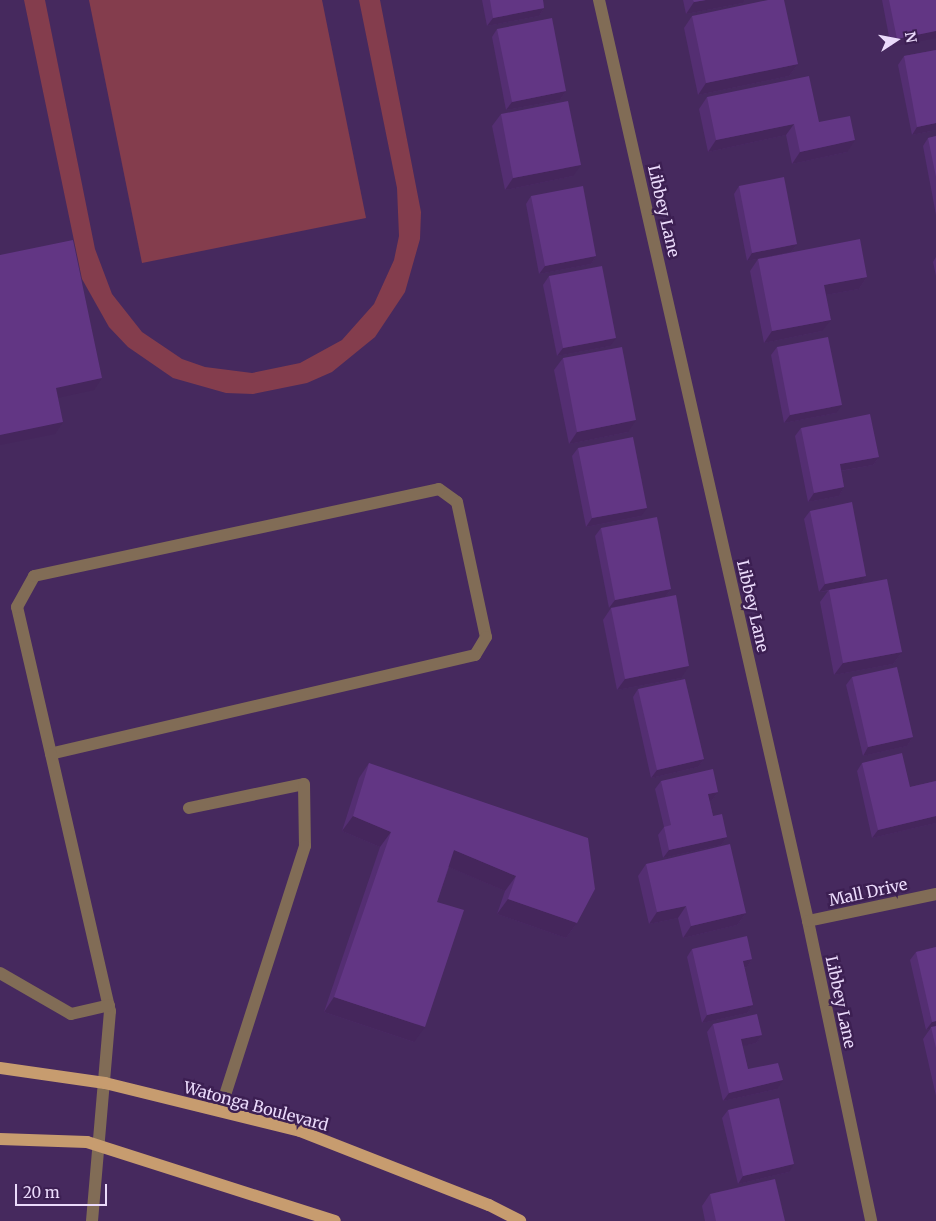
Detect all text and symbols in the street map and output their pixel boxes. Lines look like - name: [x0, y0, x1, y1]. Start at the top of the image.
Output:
- north arrow: [871, 15, 921, 65]
- text: N: [901, 30, 921, 44]
- street label: Libbey Lane: [644, 163, 684, 259]
- street label: Libbey Lane: [733, 558, 773, 654]
- street label: Mall Drive: [827, 874, 909, 910]
- street label: Libbey Lane: [822, 954, 860, 1050]
- street label: Watonga Boulevard: [181, 1077, 331, 1135]
- scale bar: [18, 1174, 110, 1206]
- text: 20 m: [23, 1183, 60, 1202]

